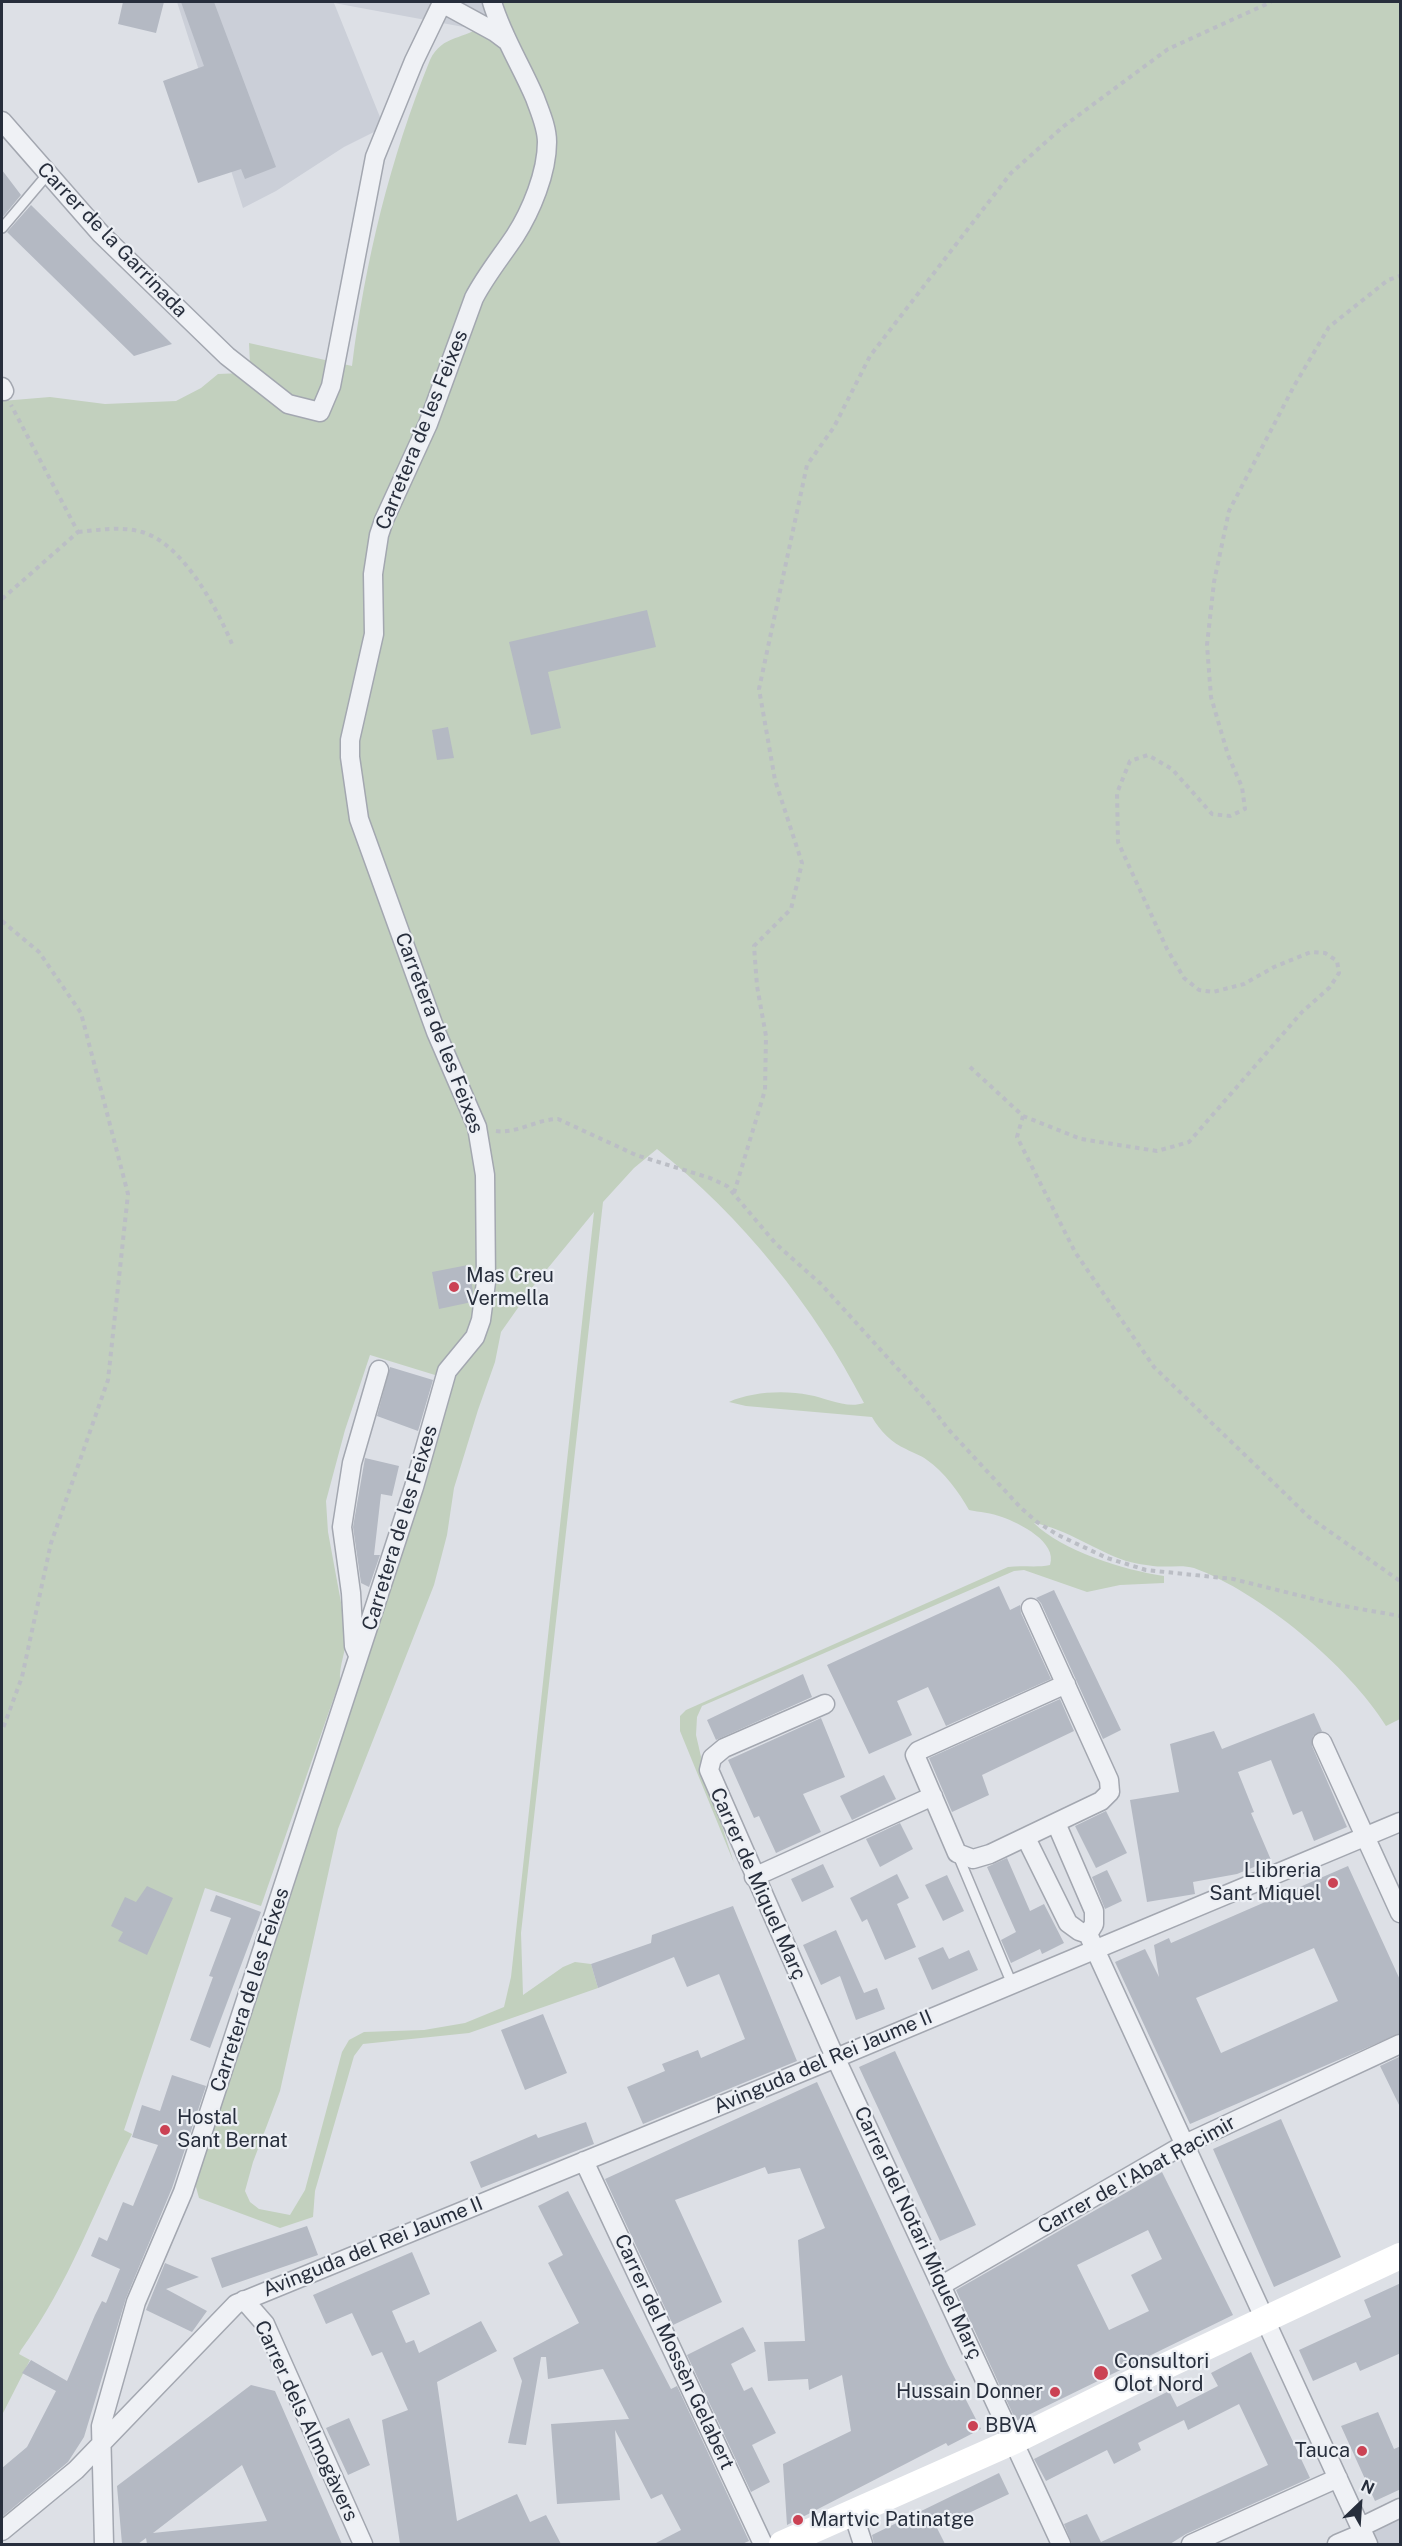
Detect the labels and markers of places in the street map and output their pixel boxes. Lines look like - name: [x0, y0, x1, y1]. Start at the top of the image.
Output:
- place label: Mas Creu Vermella: [466, 1264, 554, 1311]
- marker: Mas Creu Vermella: [447, 1280, 461, 1294]
- place label: Llibreria Sant Miquel: [1209, 1859, 1321, 1906]
- marker: Llibreria Sant Miquel: [1326, 1876, 1340, 1890]
- place label: Hostal Sant Bernat: [177, 2106, 288, 2153]
- marker: Hostal Sant Bernat: [158, 2123, 172, 2137]
- place label: Consultori Olot Nord: [1114, 2350, 1209, 2397]
- marker: Consultori Olot Nord: [1092, 2364, 1110, 2382]
- place label: Hussain Donner: [896, 2380, 1043, 2404]
- marker: Hussain Donner: [1048, 2385, 1062, 2399]
- place label: BBVA: [985, 2414, 1037, 2438]
- marker: BBVA: [966, 2419, 980, 2433]
- place label: Tauca: [1295, 2439, 1350, 2463]
- marker: Tauca: [1355, 2444, 1369, 2458]
- place label: Martvic Patinatge: [810, 2508, 974, 2532]
- marker: Martvic Patinatge: [791, 2513, 805, 2527]

